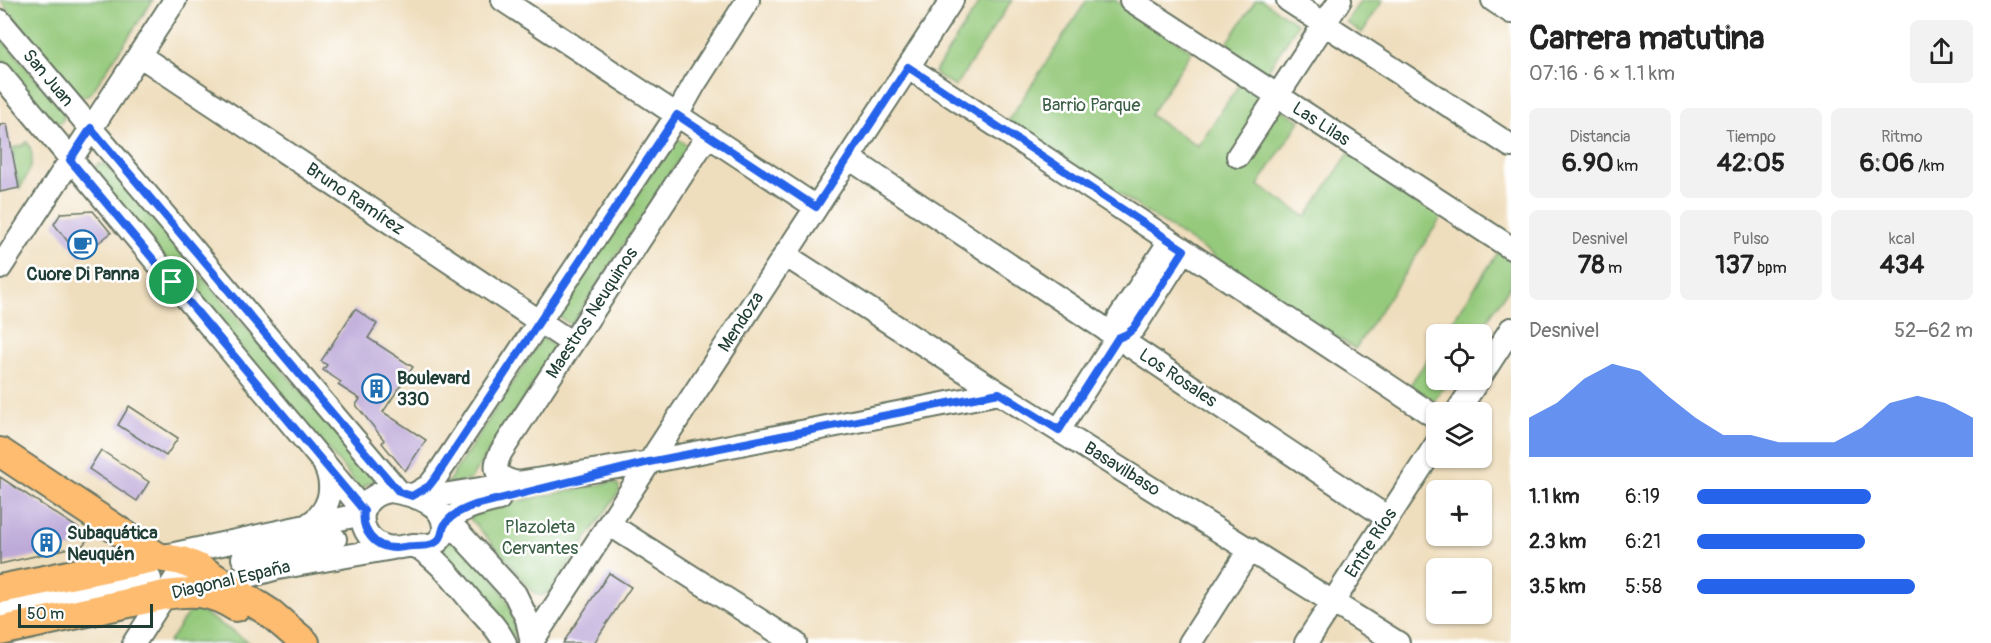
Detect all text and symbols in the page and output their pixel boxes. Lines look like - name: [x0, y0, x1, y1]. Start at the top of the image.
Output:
- text: Carrera matutina: [1529, 18, 1765, 59]
- button: share: [1910, 20, 1973, 83]
- street label: San Juan: [17, 45, 79, 111]
- text: 07:16 · 6 × 1.1 km: [1529, 61, 1675, 86]
- park label: Barrio Parque: [1042, 94, 1140, 117]
- street label: Las Lilas: [1288, 97, 1354, 151]
- text: Distancia: [1570, 127, 1630, 147]
- text: Tiempo: [1726, 127, 1776, 147]
- text: Ritmo: [1881, 127, 1923, 147]
- text: 6.90: [1562, 147, 1614, 179]
- text: 42:05: [1717, 147, 1785, 179]
- text: 6:06: [1859, 147, 1914, 179]
- text: km: [1614, 156, 1638, 176]
- text: /km: [1914, 156, 1945, 176]
- street label: Bruno Ramírez: [301, 158, 409, 240]
- cafe icon: Cuore Di Panna: [67, 229, 99, 261]
- text: Desnivel: [1572, 229, 1628, 249]
- text: Pulso: [1733, 229, 1769, 249]
- text: kcal: [1889, 229, 1915, 249]
- street label: Maestros Neuquinos: [541, 243, 643, 383]
- text: 78: [1578, 249, 1605, 281]
- text: 137: [1715, 249, 1754, 281]
- text: 434: [1880, 249, 1924, 281]
- pin: [146, 256, 197, 307]
- text: m: [1605, 258, 1622, 278]
- text: bpm: [1754, 258, 1787, 278]
- place label: Cuore Di Panna: [27, 263, 140, 286]
- icon: arrive: [155, 265, 188, 298]
- street label: Mendoza: [713, 287, 769, 357]
- text: Desnivel: [1529, 318, 1599, 343]
- text: 52–62 m: [1894, 318, 1973, 343]
- map controls: [1426, 324, 1492, 624]
- button: locate: [1426, 324, 1492, 390]
- street label: Los Rosales: [1134, 343, 1222, 413]
- place label: Boulevard 330: [397, 367, 471, 411]
- building icon: Boulevard 330: [360, 372, 392, 404]
- button: layers: [1426, 402, 1492, 468]
- street label: Basavilbaso: [1080, 437, 1165, 502]
- button: +: [1426, 480, 1492, 546]
- text: 1.1 km: [1529, 484, 1579, 509]
- text: 6:19: [1625, 484, 1660, 509]
- street label: Entre Ríos: [1340, 504, 1402, 582]
- park label: Plazoleta Cervantes: [502, 516, 578, 560]
- place label: Subaquática Neuquén: [67, 522, 158, 566]
- building icon: Subaquática Neuquén: [30, 527, 62, 559]
- text: 2.3 km: [1529, 529, 1586, 554]
- text: 6:21: [1625, 529, 1661, 554]
- street label: Diagonal España: [169, 555, 293, 605]
- button: −: [1426, 558, 1492, 624]
- text: 3.5 km: [1529, 574, 1586, 599]
- text: 5:58: [1625, 574, 1662, 599]
- scale bar: [18, 601, 153, 628]
- text: 50 m: [27, 604, 64, 624]

